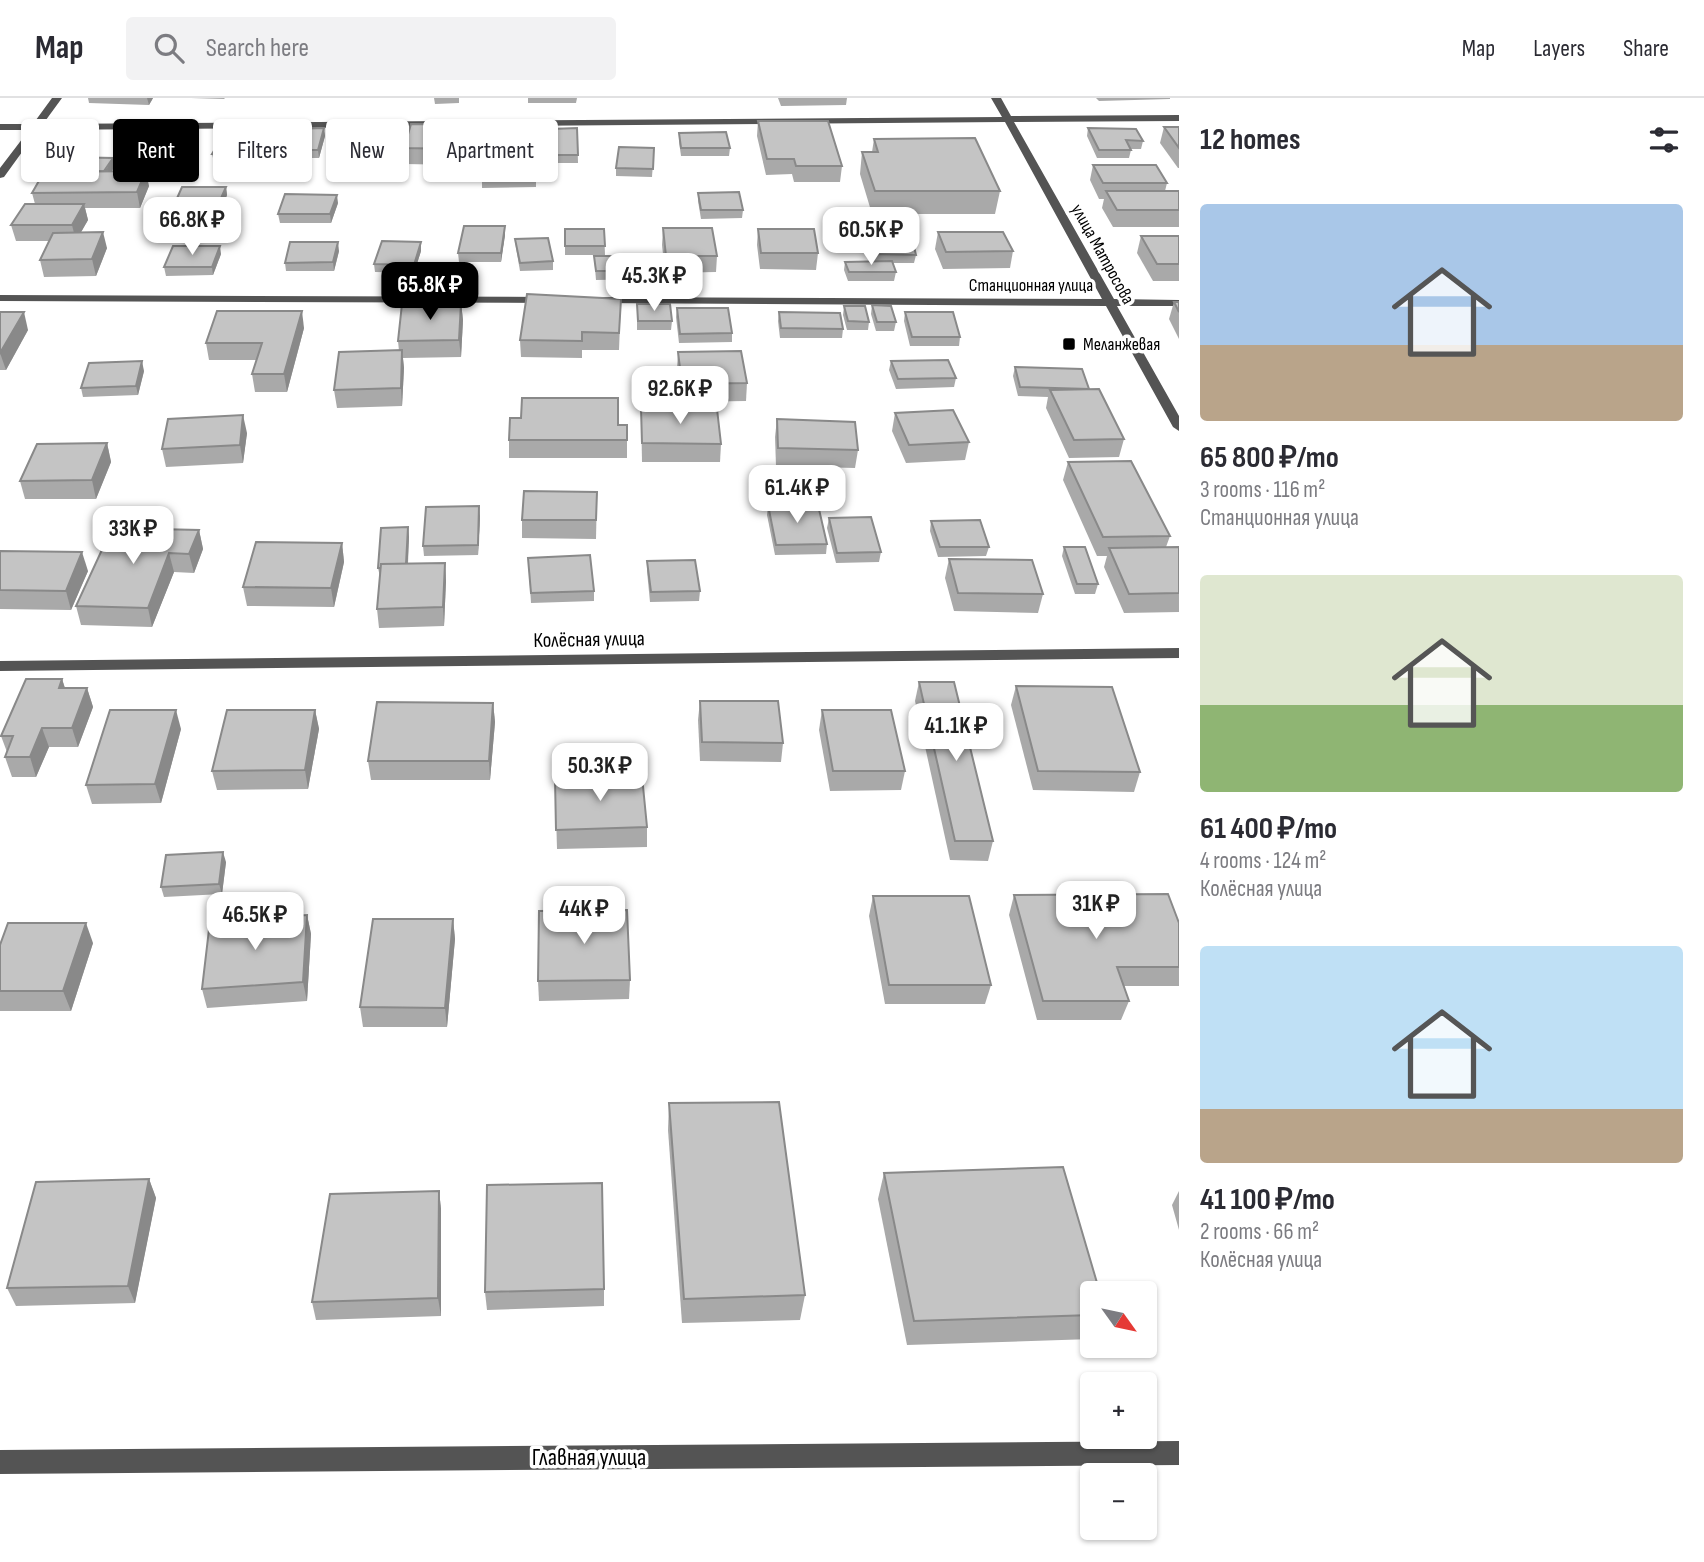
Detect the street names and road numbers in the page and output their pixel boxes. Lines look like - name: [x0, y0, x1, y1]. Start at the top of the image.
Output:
- street label: улица Матросова: [1066, 201, 1139, 308]
- street label: Станционная улица: [969, 275, 1093, 296]
- street label: Колёсная улица: [533, 626, 645, 653]
- street label: Главная улица: [532, 1443, 646, 1472]

